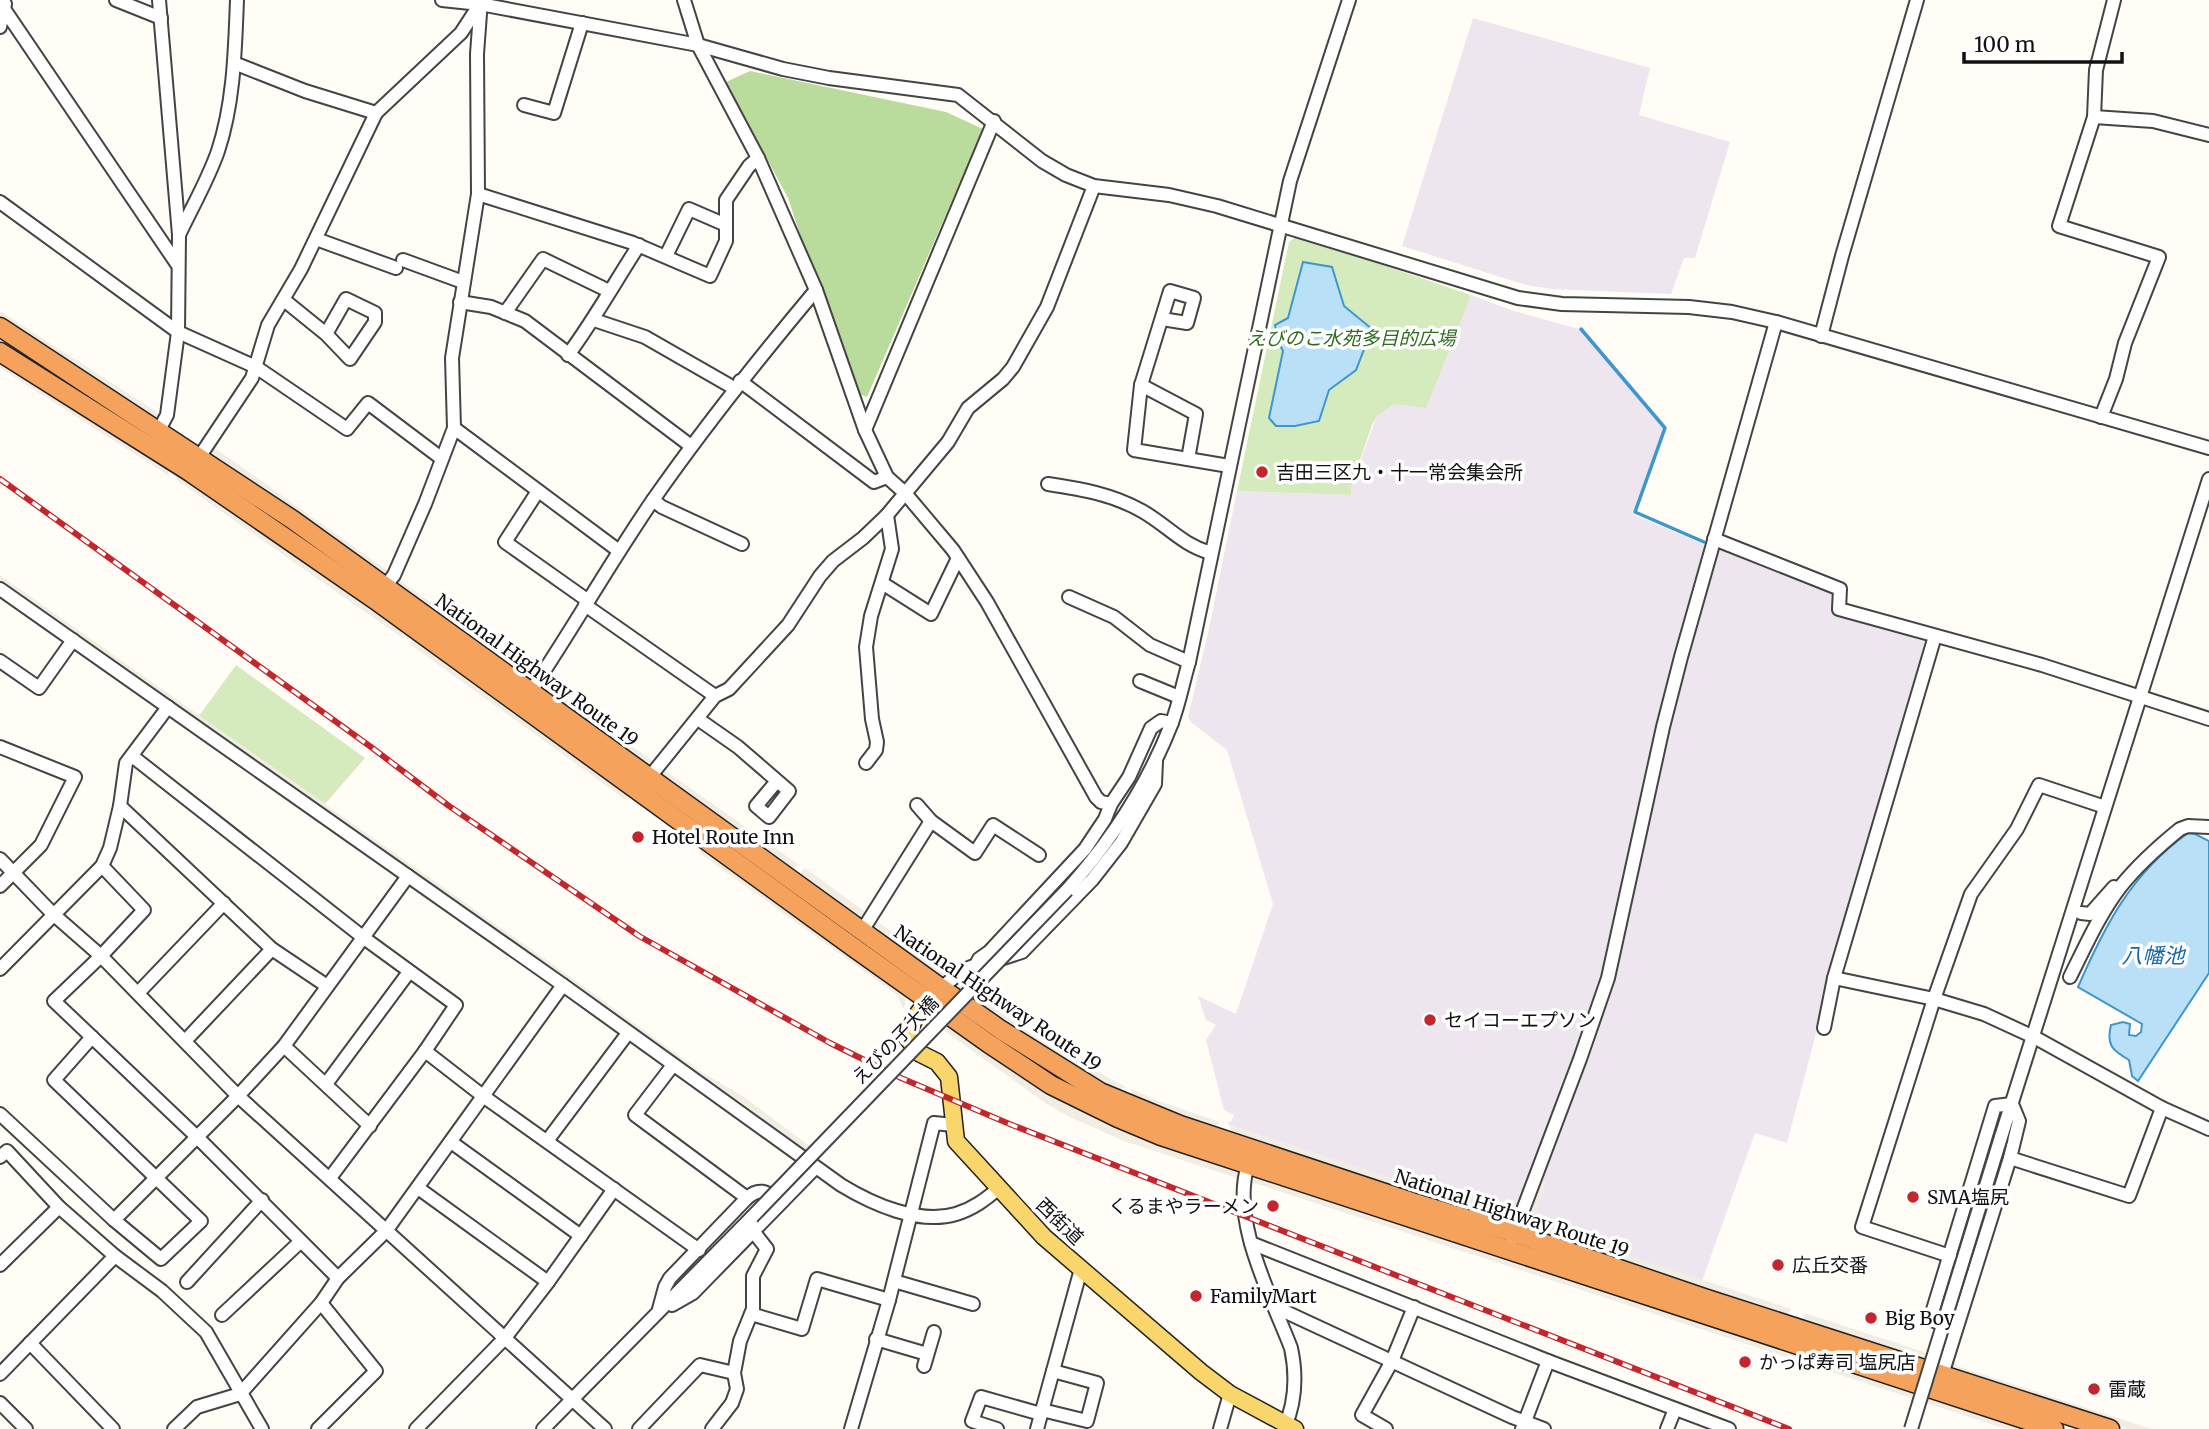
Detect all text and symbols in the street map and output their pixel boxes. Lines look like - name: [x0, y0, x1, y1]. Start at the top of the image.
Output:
- scale bar: [1964, 21, 2122, 65]
- text: 100 m: [1974, 31, 2036, 58]
- park label: えびのこ水苑多目的広場: [1246, 326, 1457, 350]
- place label: 吉田三区九・十一常会集会所: [1276, 460, 1523, 484]
- marker: 吉田三区九・十一常会集会所: [1254, 464, 1270, 480]
- street label: National Highway Route 19: [431, 588, 643, 752]
- place label: Hotel Route Inn: [652, 825, 795, 849]
- marker: Hotel Route Inn: [630, 829, 646, 845]
- street label: National Highway Route 19: [890, 920, 1106, 1076]
- water label: 八幡池: [2122, 942, 2186, 969]
- street label: えびの子大橋: [847, 991, 943, 1089]
- place label: セイコーエプソン: [1444, 1008, 1596, 1032]
- marker: セイコーエプソン: [1422, 1012, 1438, 1028]
- street label: National Highway Route 19: [1392, 1164, 1632, 1262]
- place label: SMA塩尻: [1927, 1185, 2009, 1209]
- marker: SMA塩尻: [1905, 1189, 1921, 1205]
- street label: 西街道: [1031, 1193, 1089, 1249]
- place label: くるまやラーメン: [1108, 1194, 1259, 1218]
- marker: くるまやラーメン: [1265, 1198, 1281, 1214]
- place label: 広丘交番: [1792, 1253, 1868, 1277]
- marker: 広丘交番: [1770, 1257, 1786, 1273]
- place label: FamilyMart: [1210, 1284, 1317, 1308]
- marker: FamilyMart: [1188, 1288, 1204, 1304]
- place label: Big Boy: [1885, 1306, 1955, 1330]
- marker: Big Boy: [1863, 1310, 1879, 1326]
- place label: かっぱ寿司 塩尻店: [1759, 1350, 1916, 1374]
- marker: かっぱ寿司 塩尻店: [1737, 1354, 1753, 1370]
- place label: 雷蔵: [2108, 1377, 2146, 1401]
- marker: 雷蔵: [2086, 1381, 2102, 1397]

